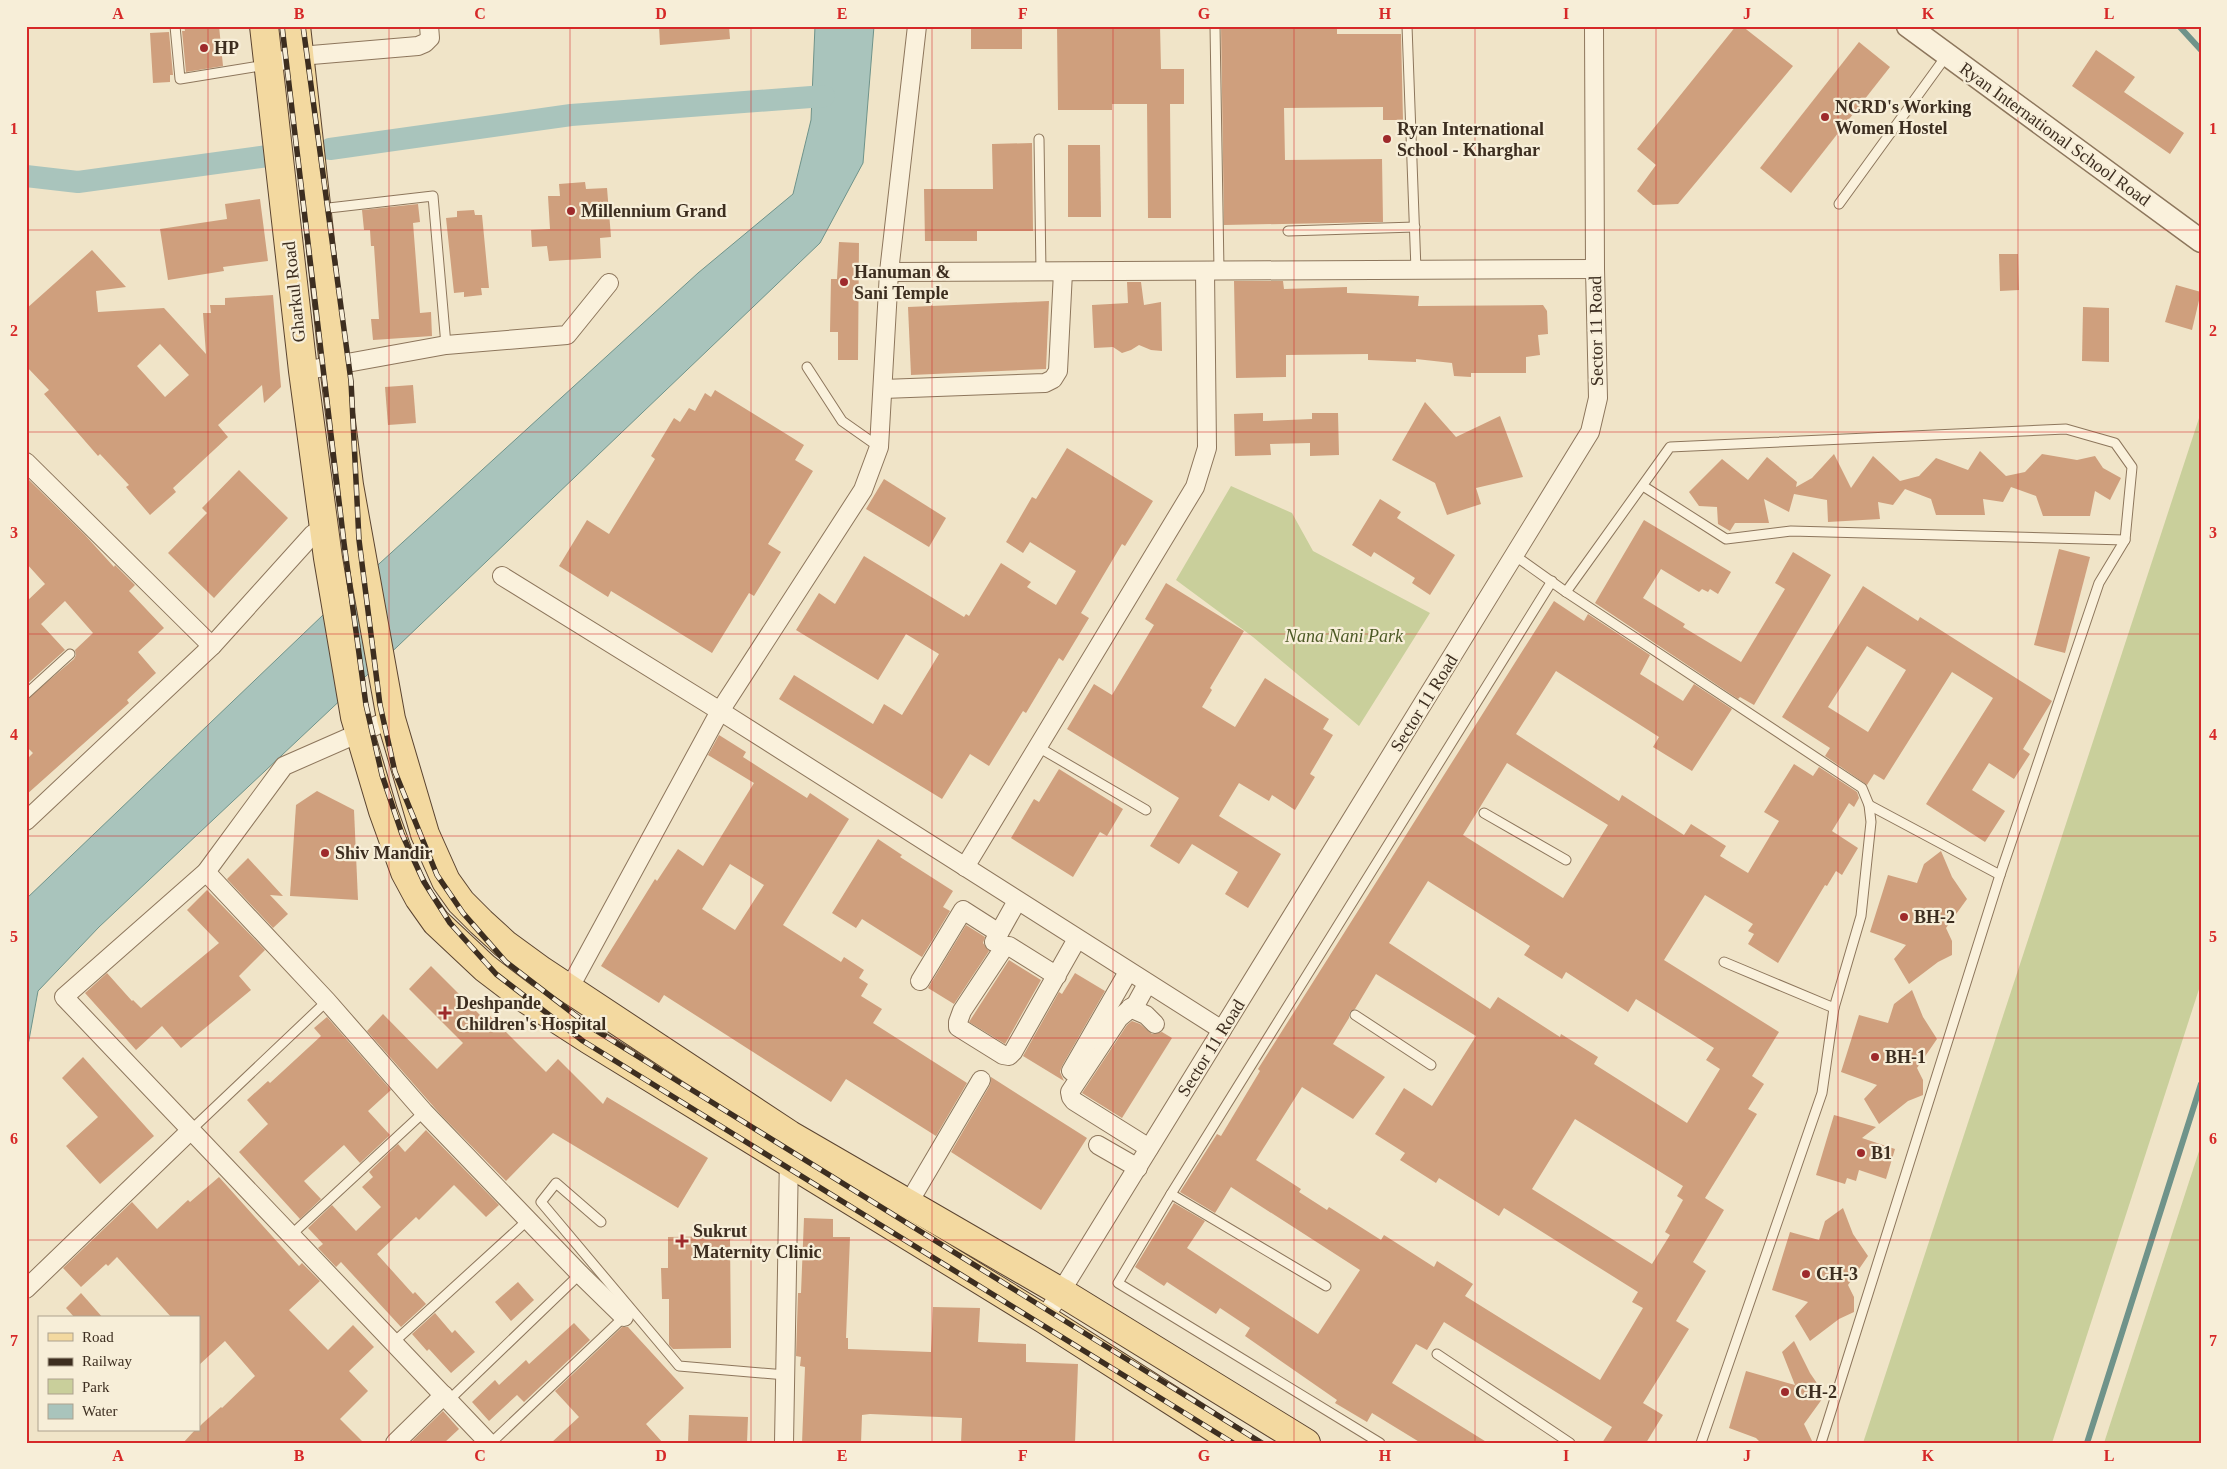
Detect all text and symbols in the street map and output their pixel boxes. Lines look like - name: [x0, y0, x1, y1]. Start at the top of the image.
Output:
- text: A: [112, 5, 124, 22]
- text: B: [294, 5, 305, 22]
- text: C: [474, 5, 486, 22]
- text: D: [655, 5, 667, 22]
- text: E: [837, 5, 847, 22]
- text: F: [1018, 5, 1028, 22]
- text: G: [1198, 5, 1211, 22]
- text: H: [1379, 5, 1392, 22]
- text: I: [1563, 5, 1569, 22]
- text: J: [1743, 5, 1751, 22]
- text: K: [1922, 5, 1935, 22]
- text: L: [2104, 5, 2114, 22]
- place label: HP: [214, 38, 239, 58]
- marker: HP: [198, 42, 210, 54]
- street label: Ryan International School Road: [1956, 58, 2154, 210]
- place label: NCRD's Working Women Hostel: [1835, 97, 1971, 138]
- marker: NCRD's Working Women Hostel: [1819, 111, 1831, 123]
- place label: Ryan International School - Kharghar: [1397, 119, 1544, 160]
- text: 1: [10, 120, 18, 137]
- text: 1: [2209, 120, 2217, 137]
- marker: Ryan International School - Kharghar: [1381, 133, 1393, 145]
- place label: Millennium Grand: [581, 201, 727, 221]
- marker: Millennium Grand: [565, 205, 577, 217]
- street label: Gharkul Road: [279, 240, 309, 344]
- place label: Hanuman & Sani Temple: [854, 262, 951, 303]
- marker: Hanuman & Sani Temple: [838, 276, 850, 288]
- street label: Sector 11 Road: [1585, 276, 1607, 386]
- text: 2: [10, 322, 18, 339]
- text: 2: [2209, 322, 2217, 339]
- text: 3: [10, 524, 18, 541]
- text: 3: [2209, 524, 2217, 541]
- park label: Nana Nani Park: [1284, 626, 1404, 646]
- street label: Sector 11 Road: [1386, 651, 1462, 755]
- text: 4: [10, 726, 18, 743]
- text: 4: [2209, 726, 2217, 743]
- place label: Shiv Mandir: [335, 843, 433, 863]
- marker: Shiv Mandir: [319, 847, 331, 859]
- place label: BH-2: [1914, 907, 1955, 927]
- marker: BH-2: [1898, 911, 1910, 923]
- text: 5: [10, 928, 18, 945]
- text: 5: [2209, 928, 2217, 945]
- place label: Deshpande Children's Hospital: [456, 993, 606, 1034]
- street label: Sector 11 Road: [1173, 996, 1249, 1100]
- marker: Deshpande Children's Hospital: [438, 1006, 452, 1020]
- place label: BH-1: [1885, 1047, 1926, 1067]
- marker: BH-1: [1869, 1051, 1881, 1063]
- text: 6: [10, 1130, 18, 1147]
- text: 6: [2209, 1130, 2217, 1147]
- place label: B1: [1871, 1143, 1892, 1163]
- marker: B1: [1855, 1147, 1867, 1159]
- place label: Sukrut Maternity Clinic: [693, 1221, 821, 1262]
- marker: Sukrut Maternity Clinic: [675, 1234, 689, 1248]
- place label: CH-3: [1816, 1264, 1858, 1284]
- marker: CH-3: [1800, 1268, 1812, 1280]
- legend: [38, 1316, 200, 1432]
- text: Road: [82, 1329, 114, 1345]
- text: 7: [10, 1332, 18, 1349]
- text: 7: [2209, 1332, 2217, 1349]
- text: Railway: [82, 1353, 132, 1369]
- text: Park: [82, 1379, 110, 1395]
- place label: CH-2: [1795, 1382, 1837, 1402]
- marker: CH-2: [1779, 1386, 1791, 1398]
- text: Water: [82, 1403, 117, 1419]
- text: A: [112, 1447, 124, 1464]
- text: B: [294, 1447, 305, 1464]
- text: C: [474, 1447, 486, 1464]
- text: D: [655, 1447, 667, 1464]
- text: E: [837, 1447, 847, 1464]
- text: F: [1018, 1447, 1028, 1464]
- text: G: [1198, 1447, 1211, 1464]
- text: H: [1379, 1447, 1392, 1464]
- text: I: [1563, 1447, 1569, 1464]
- text: J: [1743, 1447, 1751, 1464]
- text: K: [1922, 1447, 1935, 1464]
- text: L: [2104, 1447, 2114, 1464]

